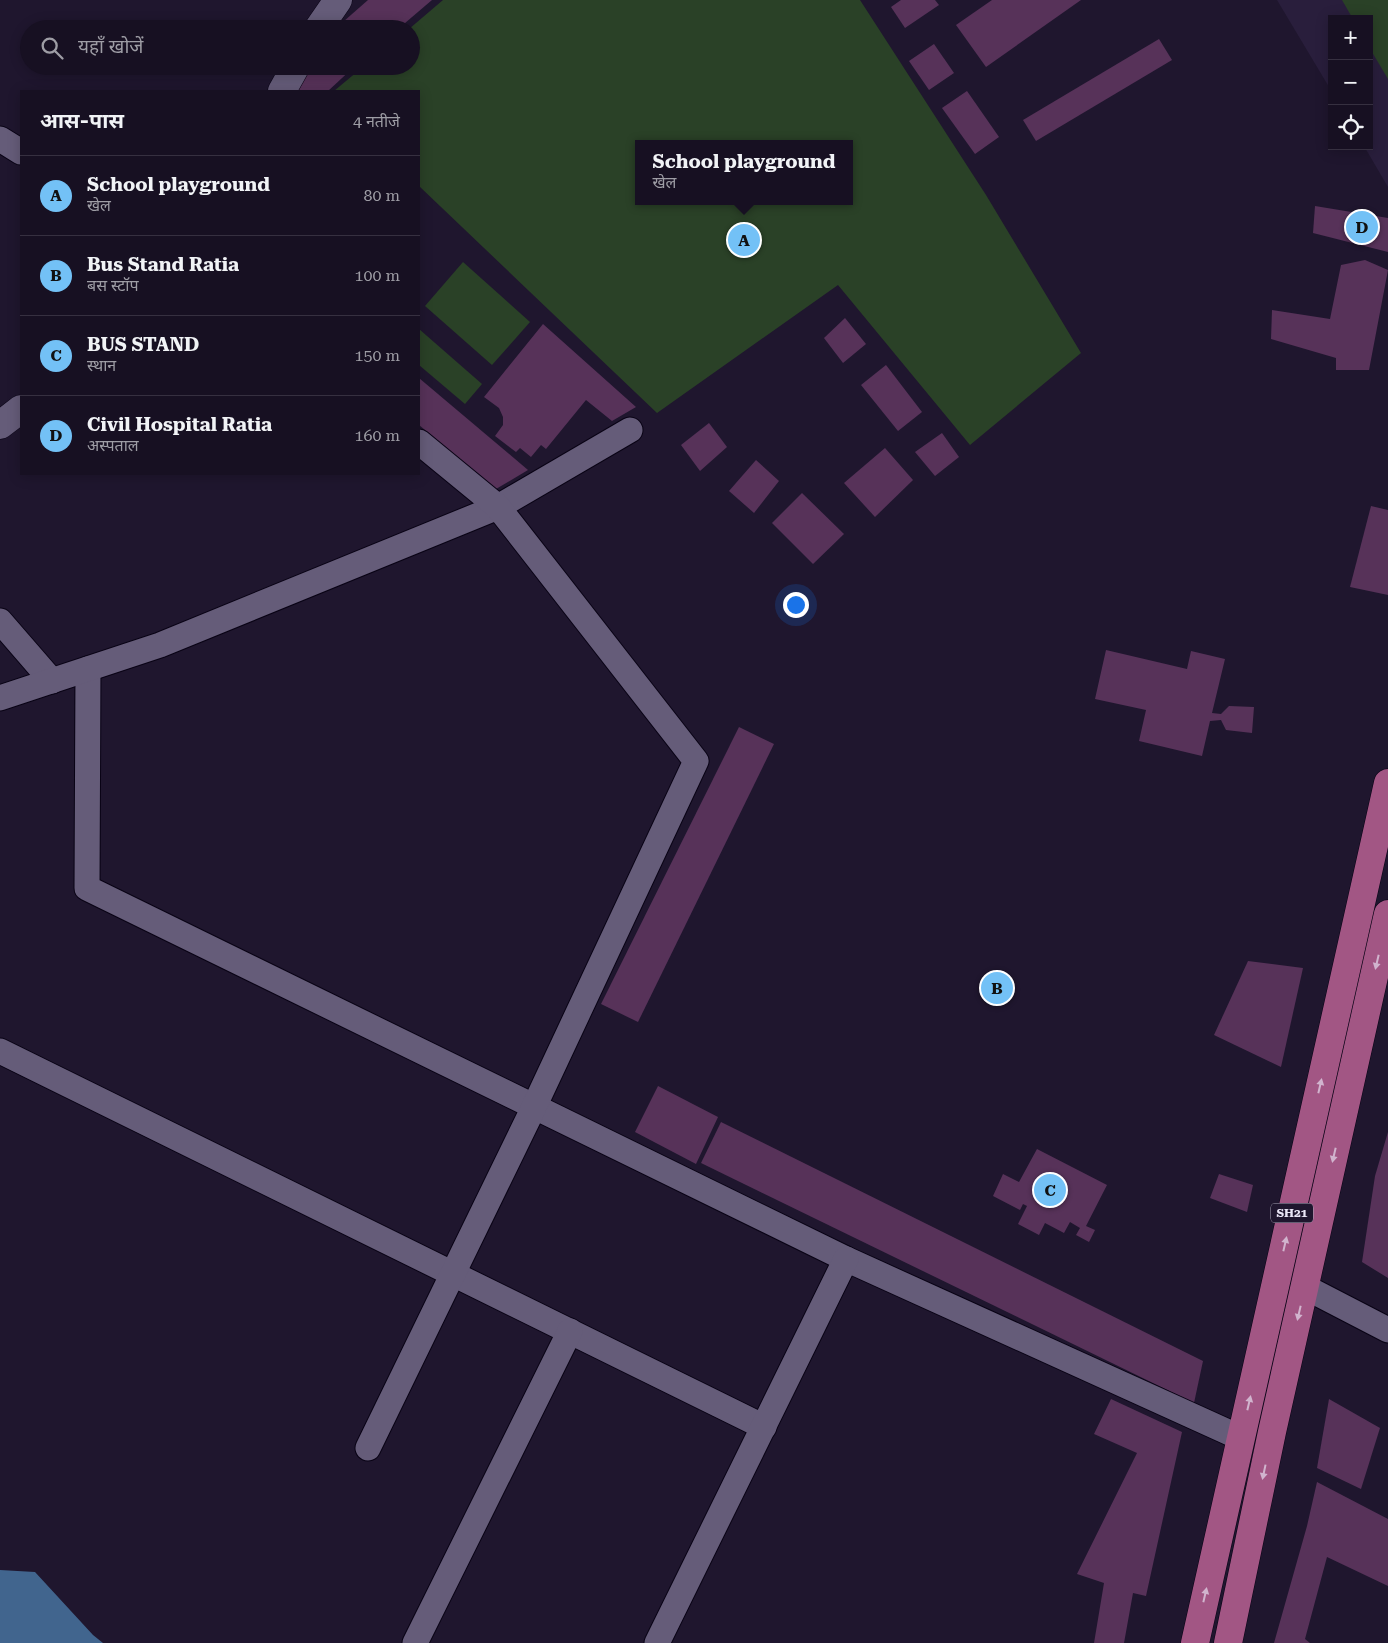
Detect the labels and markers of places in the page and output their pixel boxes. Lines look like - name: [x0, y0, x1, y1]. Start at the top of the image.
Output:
- pin: D: [1346, 208, 1378, 246]
- pin: A: [728, 221, 760, 259]
- pin: B: [981, 969, 1013, 1007]
- pin: C: [1034, 1171, 1066, 1209]

